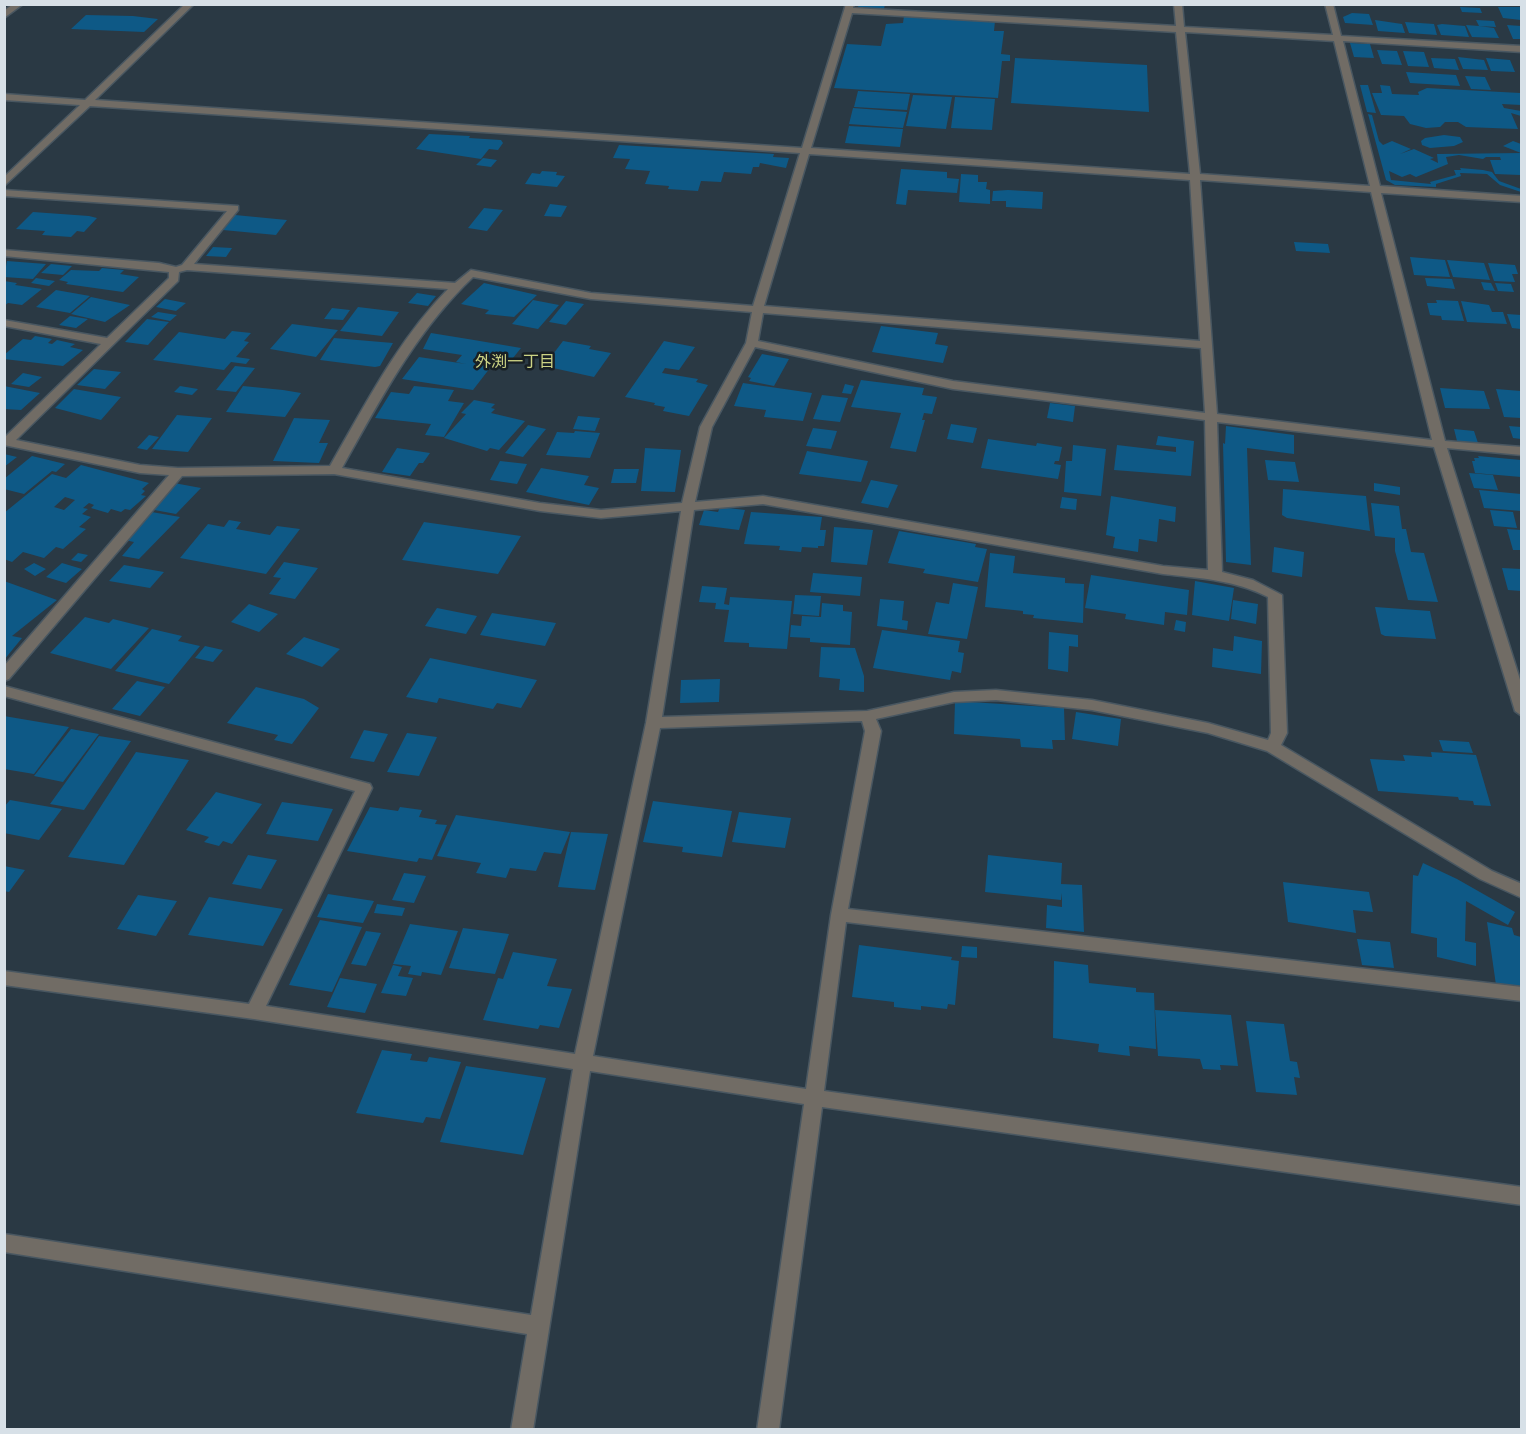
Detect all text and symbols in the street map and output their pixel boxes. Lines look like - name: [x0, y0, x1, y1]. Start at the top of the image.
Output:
- district label: 外渕一丁目: [475, 353, 555, 373]

